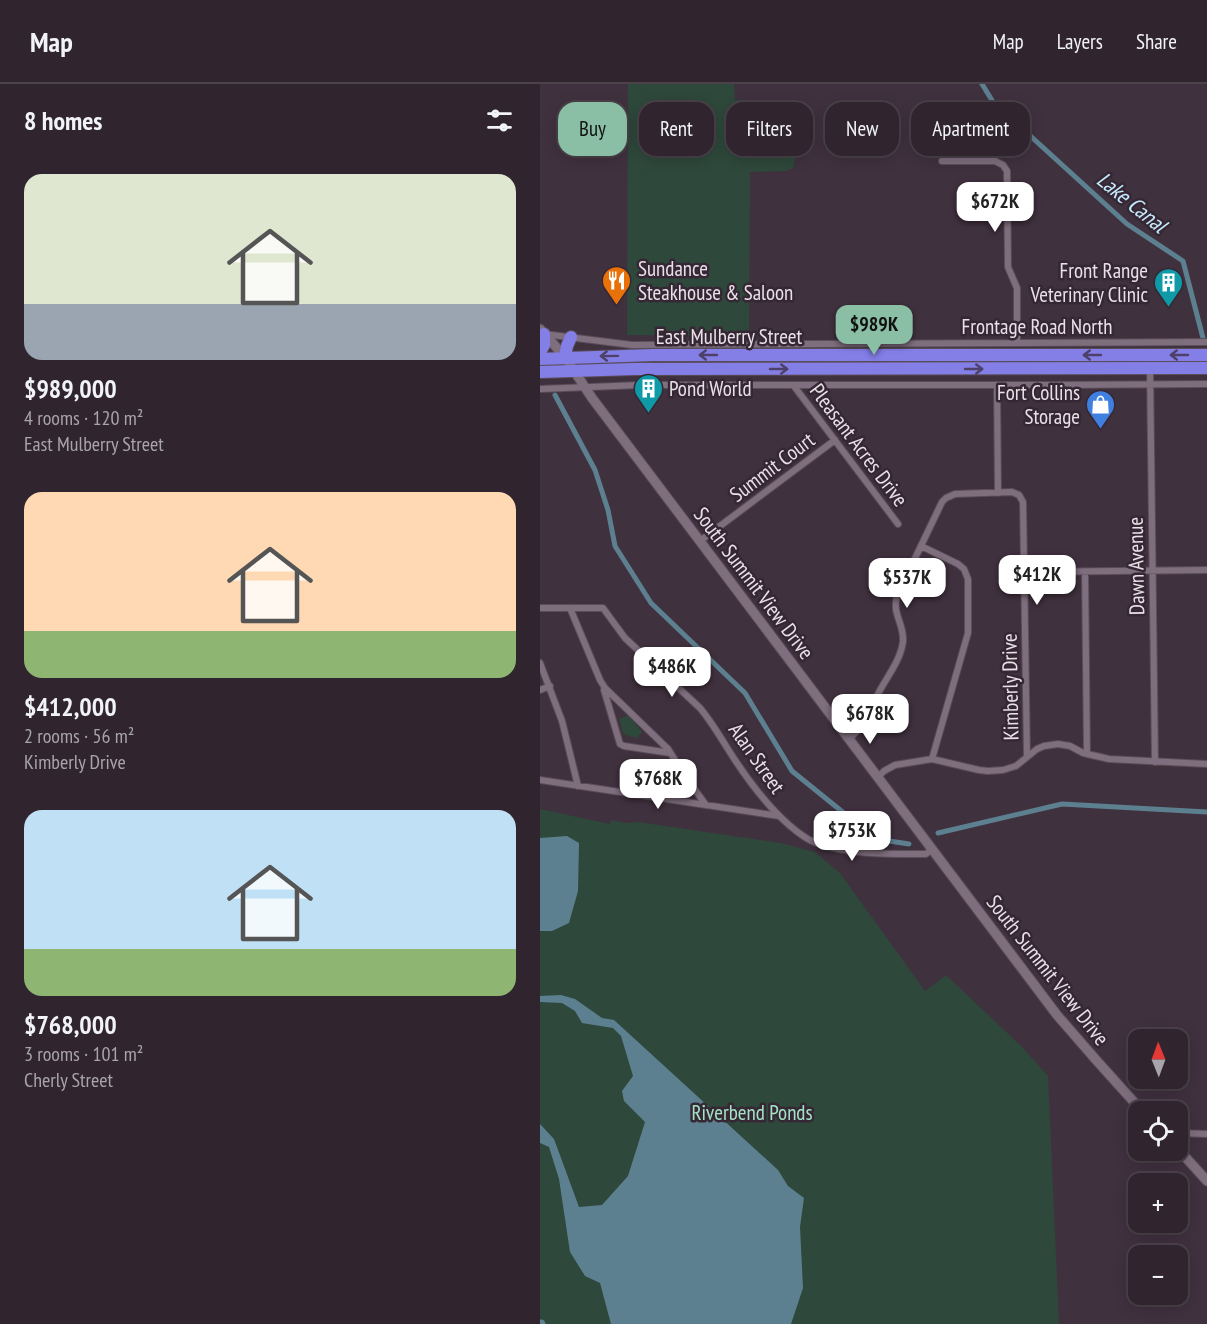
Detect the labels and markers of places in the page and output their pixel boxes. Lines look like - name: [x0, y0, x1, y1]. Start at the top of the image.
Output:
- pin: $672K: [953, 182, 1037, 233]
- place label: Sundance Steakhouse & Saloon: [638, 255, 793, 306]
- place label: Front Range Veterinary Clinic: [1030, 257, 1149, 308]
- restaurant icon: Sundance Steakhouse & Saloon: [601, 264, 633, 306]
- building icon: Front Range Veterinary Clinic: [1153, 266, 1185, 308]
- pin: $989K: [832, 305, 916, 356]
- building icon: Pond World: [632, 372, 664, 414]
- place label: Pond World: [669, 375, 752, 402]
- place label: Fort Collins Storage: [997, 379, 1080, 430]
- shop icon: Fort Collins Storage: [1085, 388, 1117, 430]
- pin: $412K: [995, 555, 1079, 606]
- pin: $537K: [865, 558, 949, 609]
- pin: $486K: [630, 647, 714, 698]
- pin: $678K: [828, 694, 912, 745]
- pin: $768K: [616, 759, 700, 810]
- pin: $753K: [810, 811, 894, 862]

